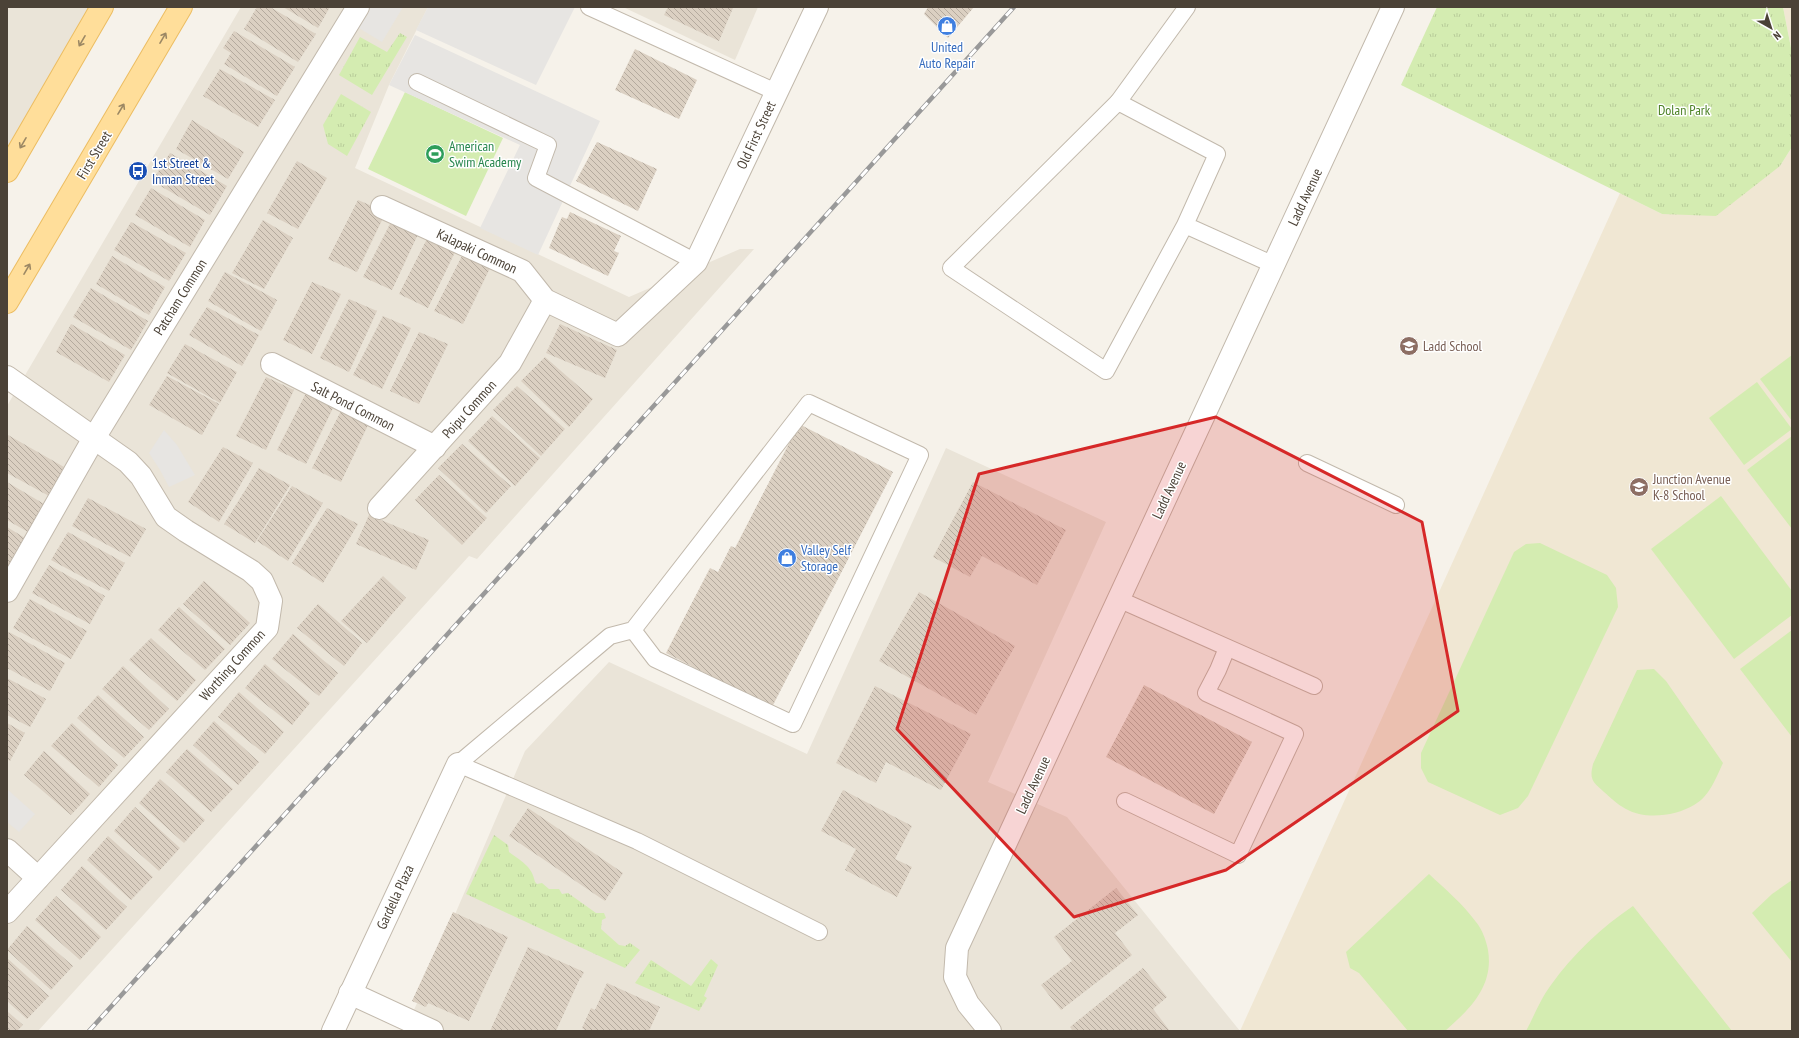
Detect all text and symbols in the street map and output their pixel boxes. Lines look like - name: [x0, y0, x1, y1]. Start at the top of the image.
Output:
- north arrow: [1751, 8, 1791, 48]
- shop icon: United Auto Repair: [936, 15, 958, 37]
- text: N: [1771, 28, 1784, 43]
- one-way arrow: [159, 33, 167, 44]
- one-way arrow: [78, 35, 86, 47]
- place label: United Auto Repair: [919, 38, 975, 72]
- street label: Old First Street: [732, 98, 780, 172]
- park label: Dolan Park: [1658, 101, 1711, 119]
- one-way arrow: [118, 103, 126, 115]
- street label: First Street: [73, 127, 115, 182]
- one-way arrow: [19, 137, 27, 149]
- place label: American Swim Academy: [449, 137, 522, 171]
- sports icon: American Swim Academy: [424, 143, 446, 165]
- place label: 1st Street & Inman Street: [152, 154, 214, 188]
- bus stop icon: 1st Street & Inman Street: [127, 160, 149, 182]
- street label: Ladd Avenue: [1284, 165, 1326, 229]
- street label: Kalapaki Common: [434, 225, 520, 277]
- street label: Patcham Common: [149, 256, 211, 338]
- one-way arrow: [23, 263, 31, 275]
- school or university icon: Ladd School: [1398, 335, 1420, 357]
- place label: Ladd School: [1423, 337, 1483, 355]
- street label: Poipu Common: [438, 376, 500, 442]
- street label: Salt Pond Common: [308, 377, 398, 435]
- street label: Ladd Avenue: [1148, 458, 1190, 522]
- place label: Junction Avenue K-8 School: [1652, 470, 1731, 504]
- school or university icon: Junction Avenue K-8 School: [1628, 476, 1650, 498]
- place label: Valley Self Storage: [800, 541, 851, 575]
- shop icon: Valley Self Storage: [776, 547, 798, 569]
- street label: Worthing Common: [195, 626, 269, 704]
- street label: Ladd Avenue: [1012, 753, 1054, 817]
- street label: Gardella Plaza: [372, 862, 418, 932]

